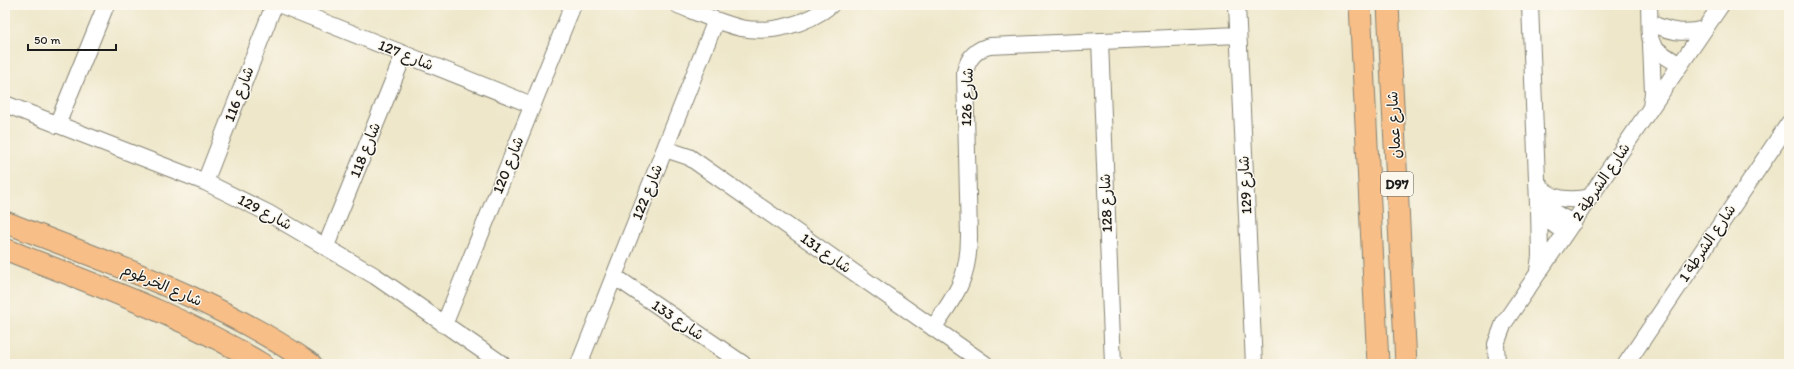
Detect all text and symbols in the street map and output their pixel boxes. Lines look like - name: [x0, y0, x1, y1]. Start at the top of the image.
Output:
- scale bar: [28, 26, 116, 52]
- text: 50 m: [34, 33, 60, 47]
- street label: شارع 127: [375, 36, 436, 75]
- street label: شارع 116: [220, 64, 259, 125]
- street label: شارع 126: [957, 67, 978, 127]
- street label: شارع عمان: [1383, 91, 1406, 159]
- street label: شارع 118: [346, 120, 385, 181]
- street label: شارع 120: [488, 134, 528, 197]
- street label: شارع الشرطة 2: [1568, 139, 1635, 225]
- street label: شارع 129: [1234, 155, 1257, 215]
- street label: شارع 122: [628, 161, 667, 223]
- road number: D97: [1381, 172, 1413, 196]
- street label: شارع 128: [1096, 173, 1117, 233]
- street label: شارع 129: [234, 190, 295, 235]
- street label: شارع الشرطة 1: [1675, 201, 1740, 286]
- street label: شارع 131: [797, 229, 855, 278]
- street label: شارع الخرطوم: [118, 260, 205, 313]
- street label: شارع 133: [648, 296, 708, 345]

